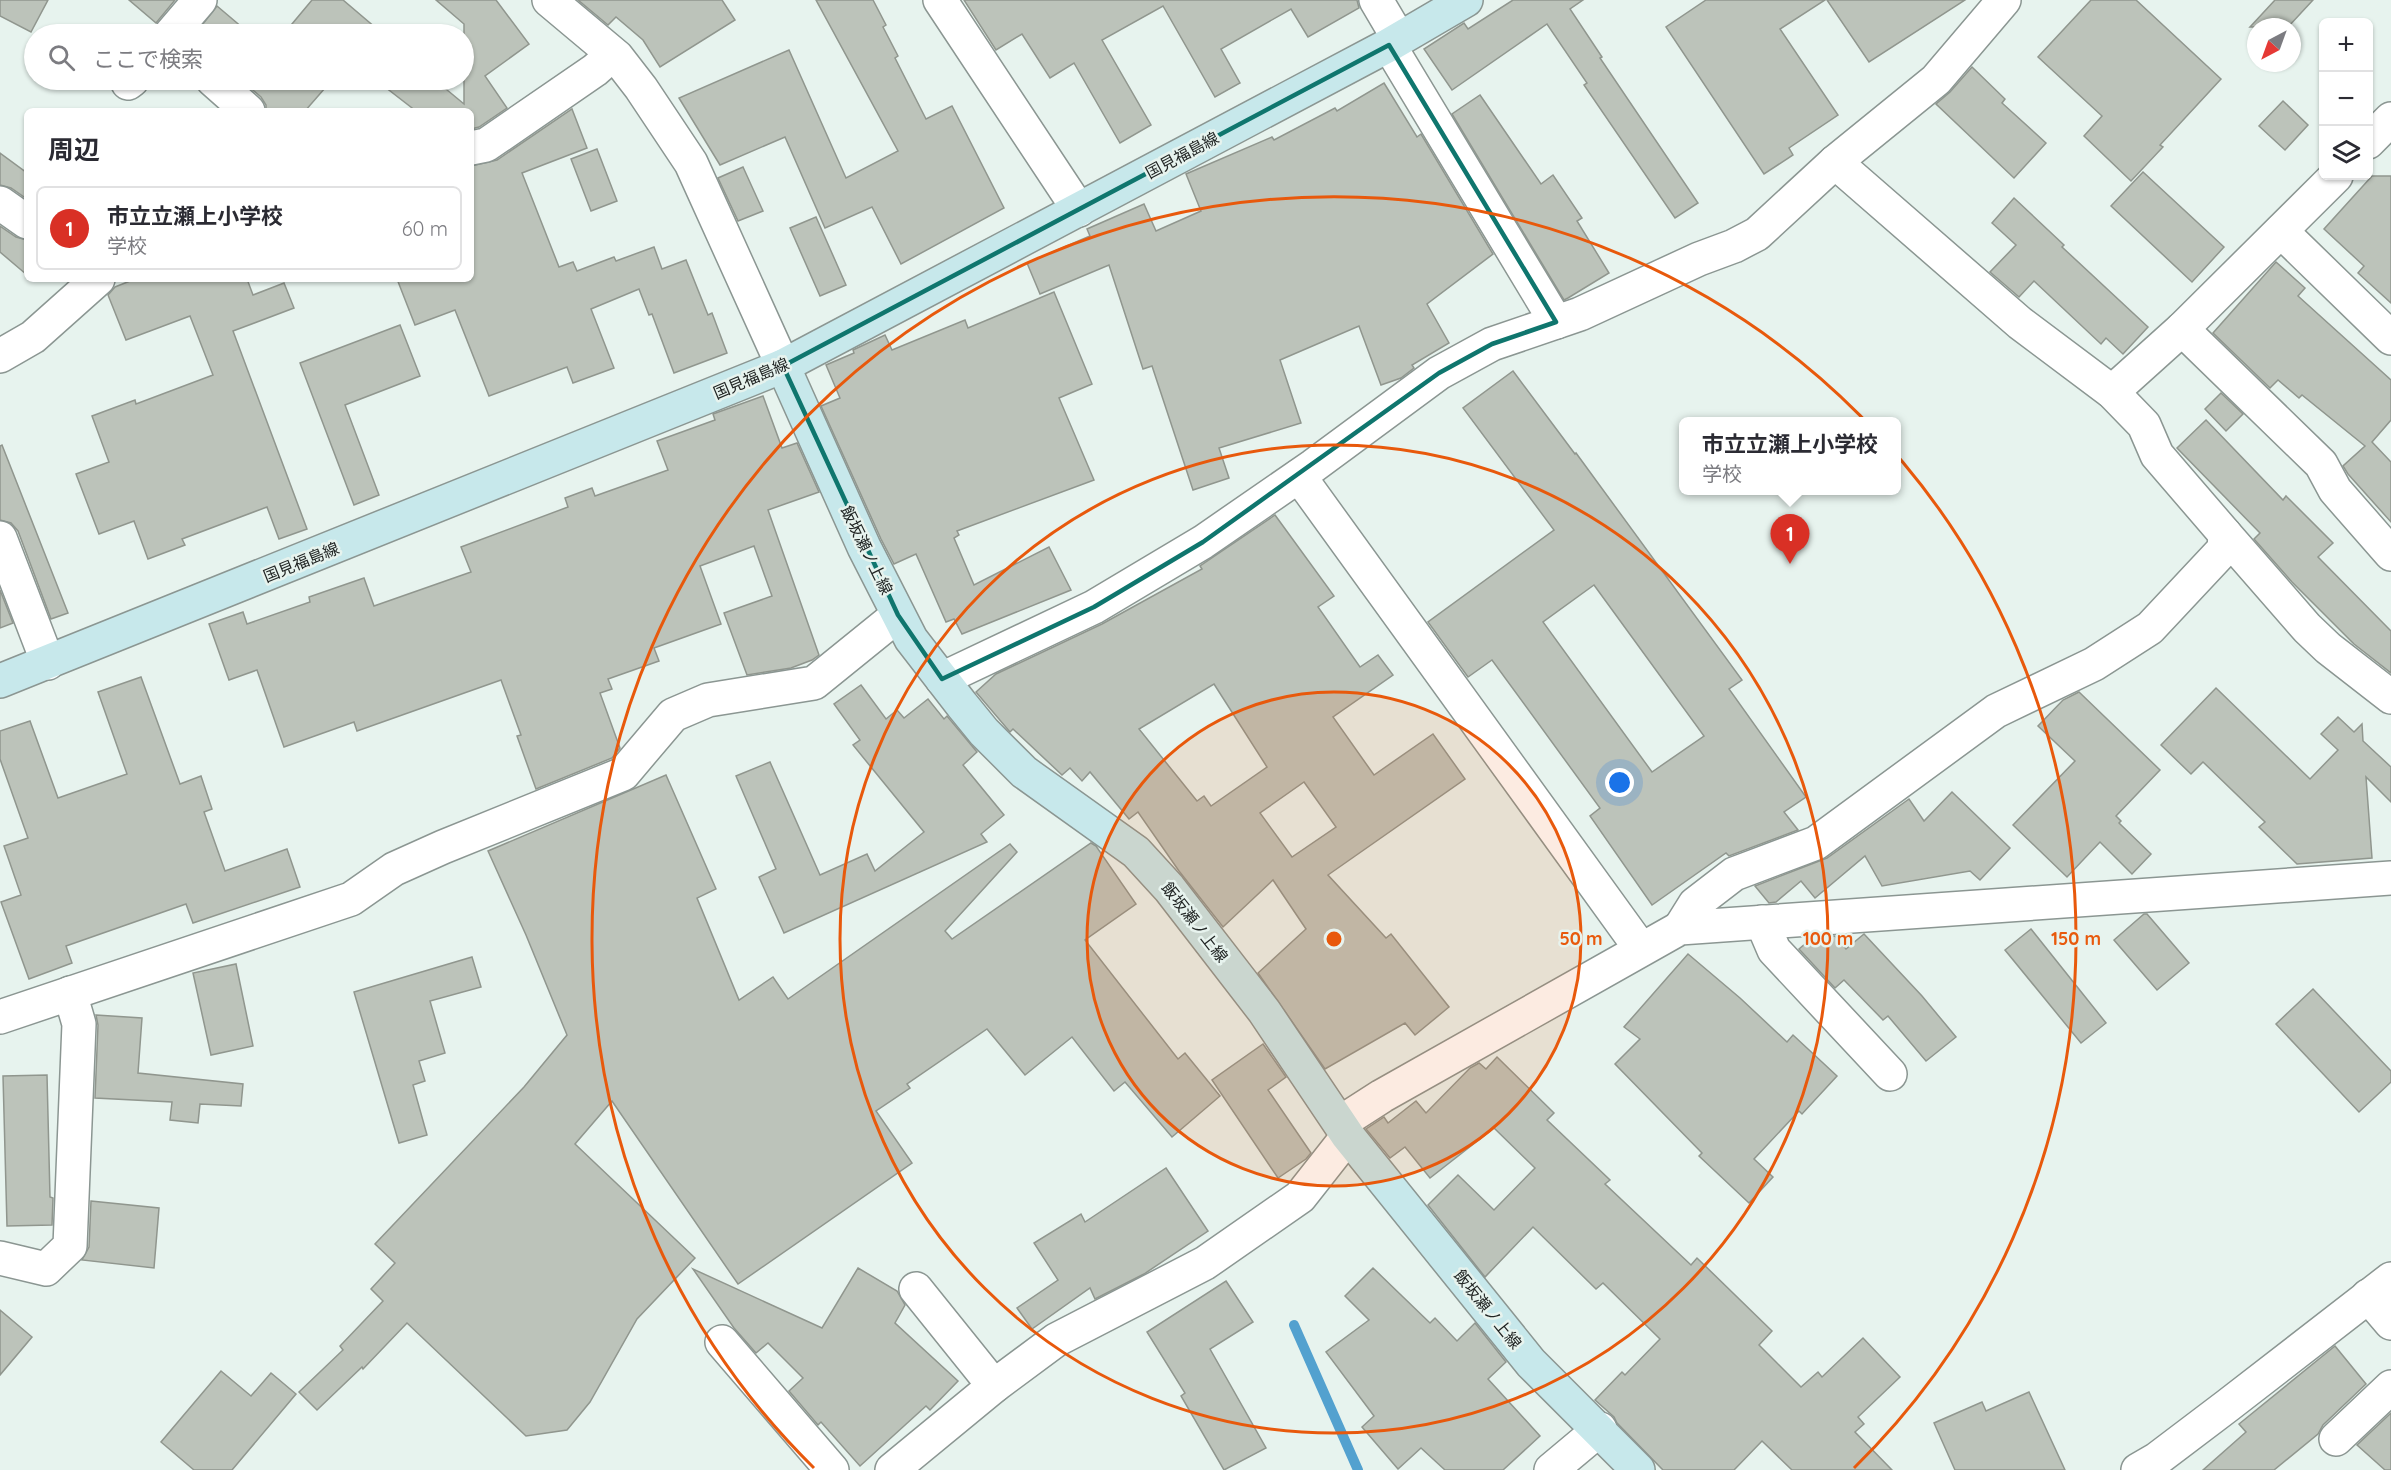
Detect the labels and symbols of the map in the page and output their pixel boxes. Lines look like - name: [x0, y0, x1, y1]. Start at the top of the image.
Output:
- north arrow: [2247, 18, 2301, 72]
- street label: 国見福島線: [1142, 127, 1222, 183]
- street label: 国見福島線: [710, 353, 792, 403]
- street label: 飯坂瀬ノ上線: [837, 502, 897, 598]
- pin: 1: [1770, 514, 1810, 564]
- street label: 国見福島線: [260, 538, 342, 586]
- your location: [1605, 768, 1634, 797]
- street label: 飯坂瀬ノ上線: [1158, 878, 1232, 966]
- text: 50 m: [1559, 927, 1603, 950]
- text: 100 m: [1803, 927, 1853, 950]
- text: 150 m: [2051, 927, 2101, 950]
- centre of rings: [1324, 929, 1344, 949]
- street label: 飯坂瀬ノ上線: [1450, 1265, 1526, 1353]

